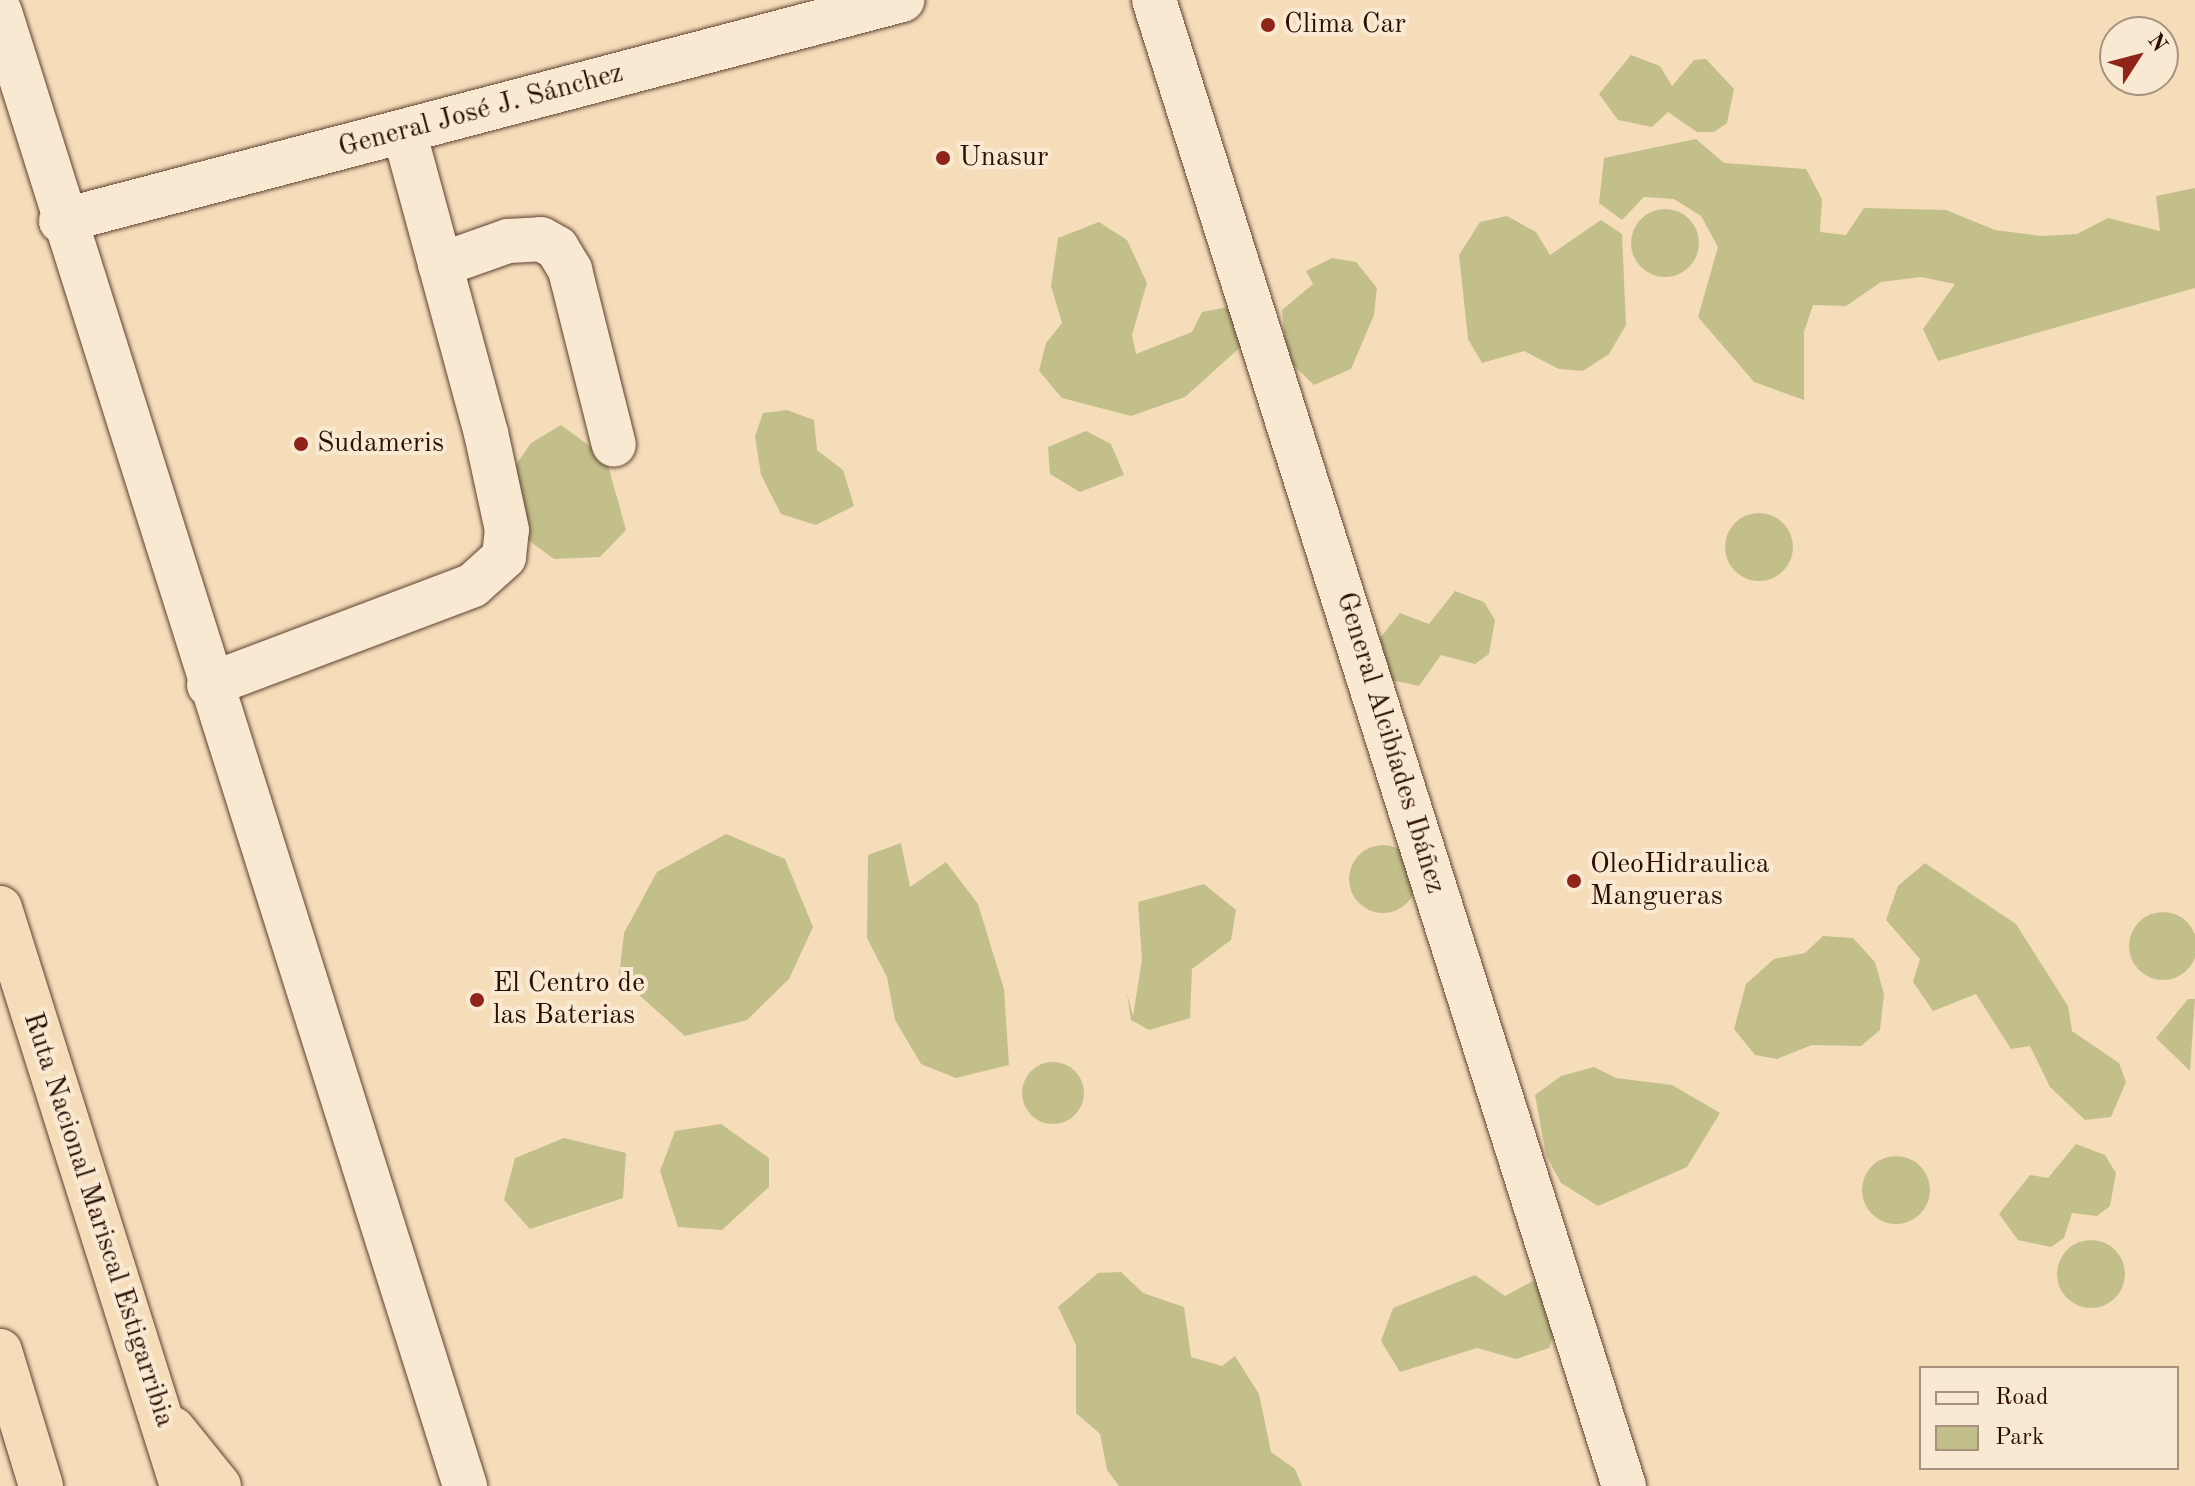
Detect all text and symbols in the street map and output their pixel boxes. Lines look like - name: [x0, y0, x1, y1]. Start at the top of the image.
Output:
- place label: Clima Car: [1284, 8, 1406, 42]
- marker: Clima Car: [1259, 16, 1277, 34]
- north arrow: [2099, 16, 2179, 96]
- text: N: [2143, 30, 2171, 56]
- street label: General José J. Sánchez: [335, 57, 627, 165]
- place label: Unasur: [959, 141, 1048, 175]
- marker: Unasur: [934, 149, 952, 167]
- place label: Sudameris: [317, 427, 444, 461]
- marker: Sudameris: [292, 435, 310, 453]
- street label: General Alcibíades Ibáñez: [1328, 588, 1452, 898]
- place label: OleoHidraulica Mangueras: [1590, 848, 1770, 914]
- marker: OleoHidraulica Mangueras: [1565, 872, 1583, 890]
- place label: El Centro de las Baterias: [493, 967, 645, 1033]
- marker: El Centro de las Baterias: [468, 991, 486, 1009]
- street label: Ruta Nacional Mariscal Estigarribia: [15, 1009, 181, 1431]
- legend: [1919, 1366, 2179, 1470]
- text: Road: [1995, 1386, 2048, 1410]
- text: Park: [1995, 1426, 2044, 1450]

